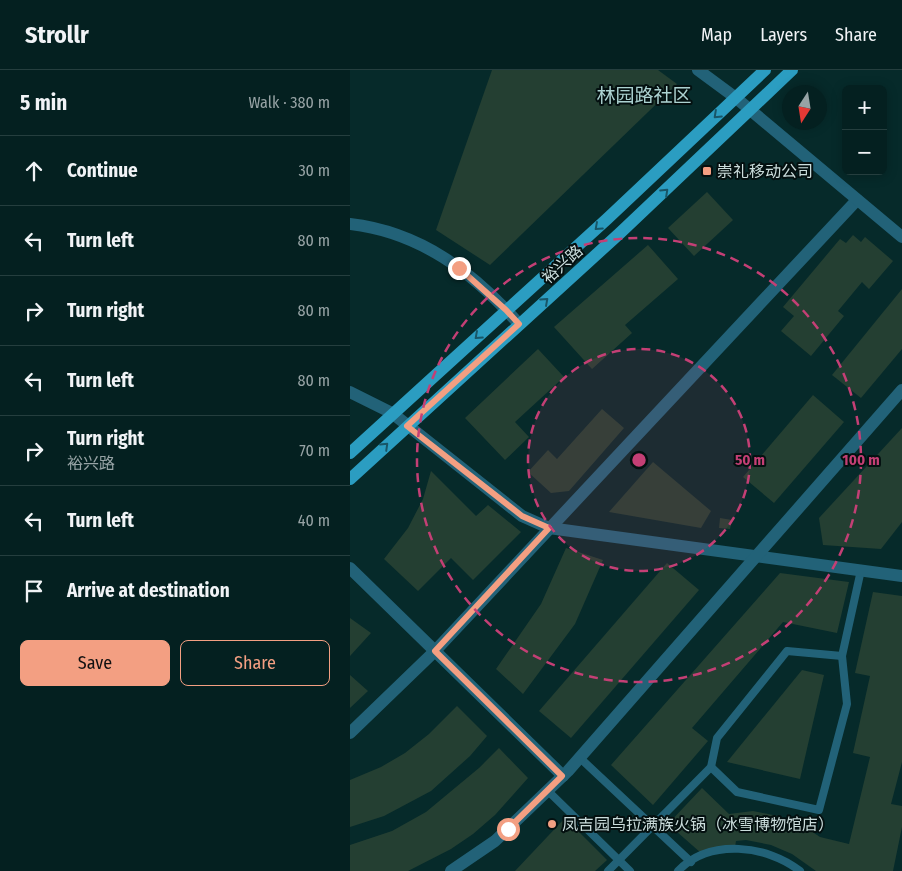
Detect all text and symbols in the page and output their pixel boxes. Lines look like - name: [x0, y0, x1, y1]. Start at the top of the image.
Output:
- text: Strollr: [25, 21, 89, 49]
- text: Map: [701, 24, 732, 46]
- text: Layers: [760, 24, 807, 46]
- text: Share: [835, 24, 877, 46]
- district label: 林园路社区: [596, 84, 692, 107]
- north arrow: [782, 85, 827, 130]
- map controls: [842, 85, 887, 175]
- button: +: [842, 85, 887, 130]
- text: 5 min: [20, 90, 67, 116]
- text: Walk · 380 m: [249, 93, 330, 112]
- one-way arrow: [713, 110, 722, 119]
- button: −: [842, 130, 887, 175]
- icon: ahead: [20, 157, 48, 185]
- text: Continue: [67, 159, 138, 182]
- text: 30 m: [298, 161, 330, 180]
- place label: 崇礼移动公司: [717, 162, 813, 181]
- marker: 崇礼移动公司: [701, 165, 713, 177]
- one-way arrow: [659, 189, 668, 198]
- one-way arrow: [595, 221, 604, 230]
- icon: left: [20, 227, 48, 255]
- text: Turn left: [67, 229, 134, 252]
- text: 80 m: [298, 231, 330, 250]
- street label: 裕兴路: [538, 241, 587, 287]
- route end: [448, 257, 471, 280]
- icon: right: [20, 297, 48, 325]
- one-way arrow: [539, 298, 548, 307]
- text: Turn right: [67, 299, 144, 322]
- text: 80 m: [298, 301, 330, 320]
- one-way arrow: [475, 330, 484, 339]
- icon: left: [20, 367, 48, 395]
- text: Turn left: [67, 369, 134, 392]
- text: 80 m: [298, 371, 330, 390]
- text: Turn right: [67, 427, 144, 450]
- icon: right: [20, 437, 48, 465]
- text: 70 m: [299, 441, 330, 460]
- one-way arrow: [380, 442, 389, 451]
- centre of rings: [630, 451, 648, 469]
- text: 50 m: [735, 451, 765, 469]
- text: 100 m: [842, 451, 880, 469]
- text: 裕兴路: [67, 454, 115, 473]
- icon: left: [20, 507, 48, 535]
- text: Turn left: [67, 509, 134, 532]
- text: 40 m: [298, 511, 330, 530]
- icon: arrive: [20, 577, 48, 605]
- text: Arrive at destination: [67, 579, 230, 602]
- button: Save: [20, 640, 170, 686]
- button: Share: [180, 640, 330, 686]
- place label: 凤吉园乌拉满族火锅（冰雪博物馆店）: [562, 815, 834, 834]
- route start: [497, 818, 520, 841]
- marker: 凤吉园乌拉满族火锅（冰雪博物馆店）: [546, 818, 558, 830]

